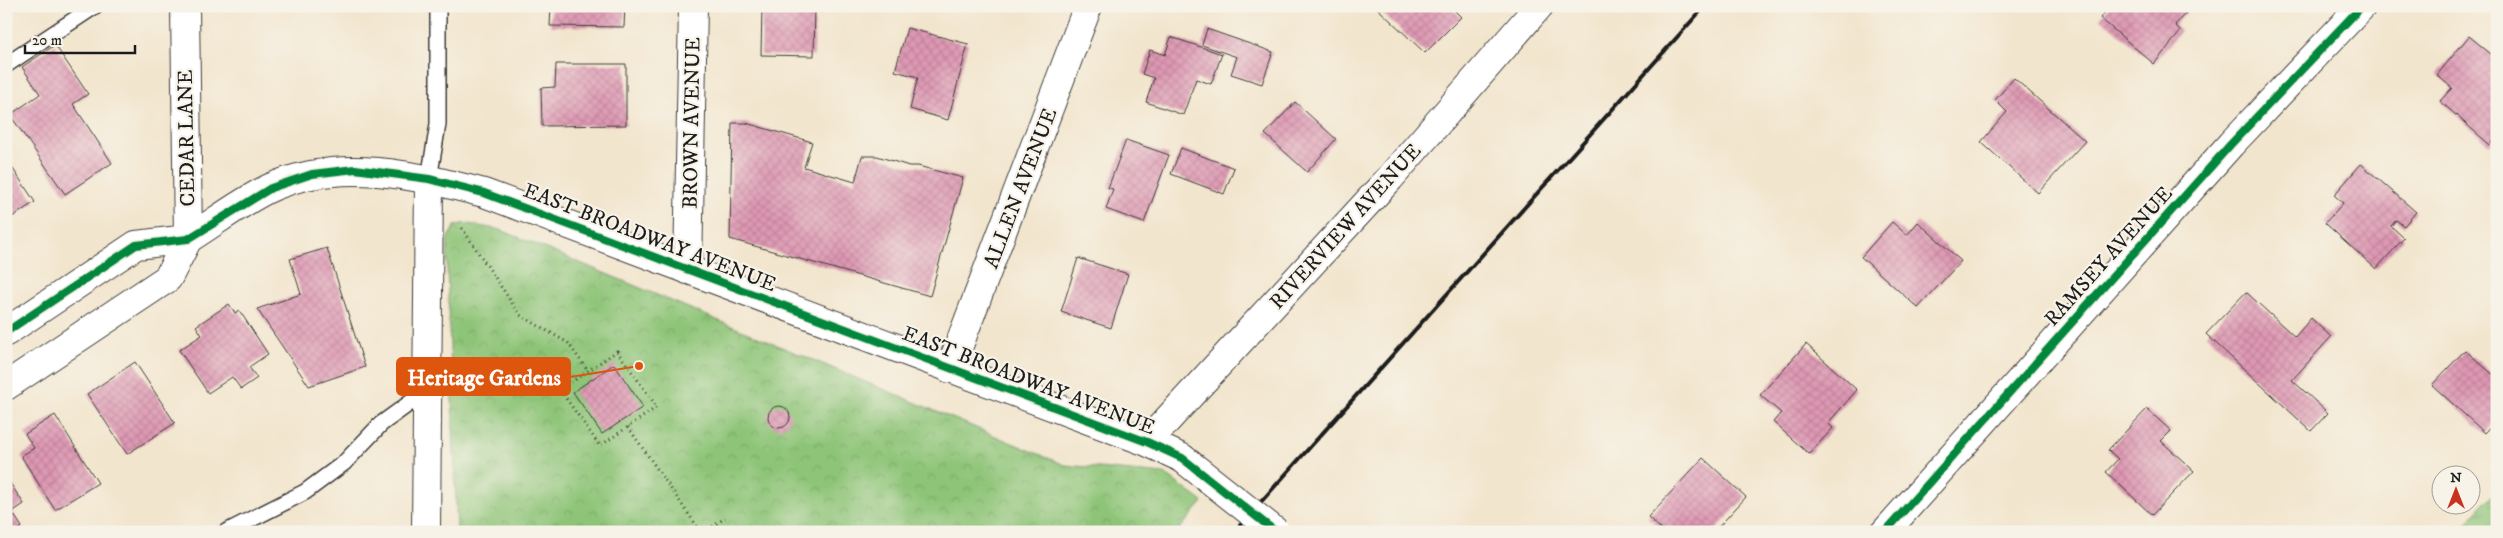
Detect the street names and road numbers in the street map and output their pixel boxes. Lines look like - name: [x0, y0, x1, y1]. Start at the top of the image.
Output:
- street label: BROWN AVENUE: [678, 37, 707, 209]
- street label: CEDAR LANE: [173, 69, 201, 207]
- street label: ALLEN AVENUE: [978, 104, 1063, 272]
- street label: RIVERVIEW AVENUE: [1264, 138, 1427, 315]
- street label: EAST BROADWAY AVENUE: [520, 178, 780, 298]
- street label: RAMSEY AVENUE: [2039, 181, 2179, 332]
- street label: EAST BROADWAY AVENUE: [899, 321, 1159, 441]

